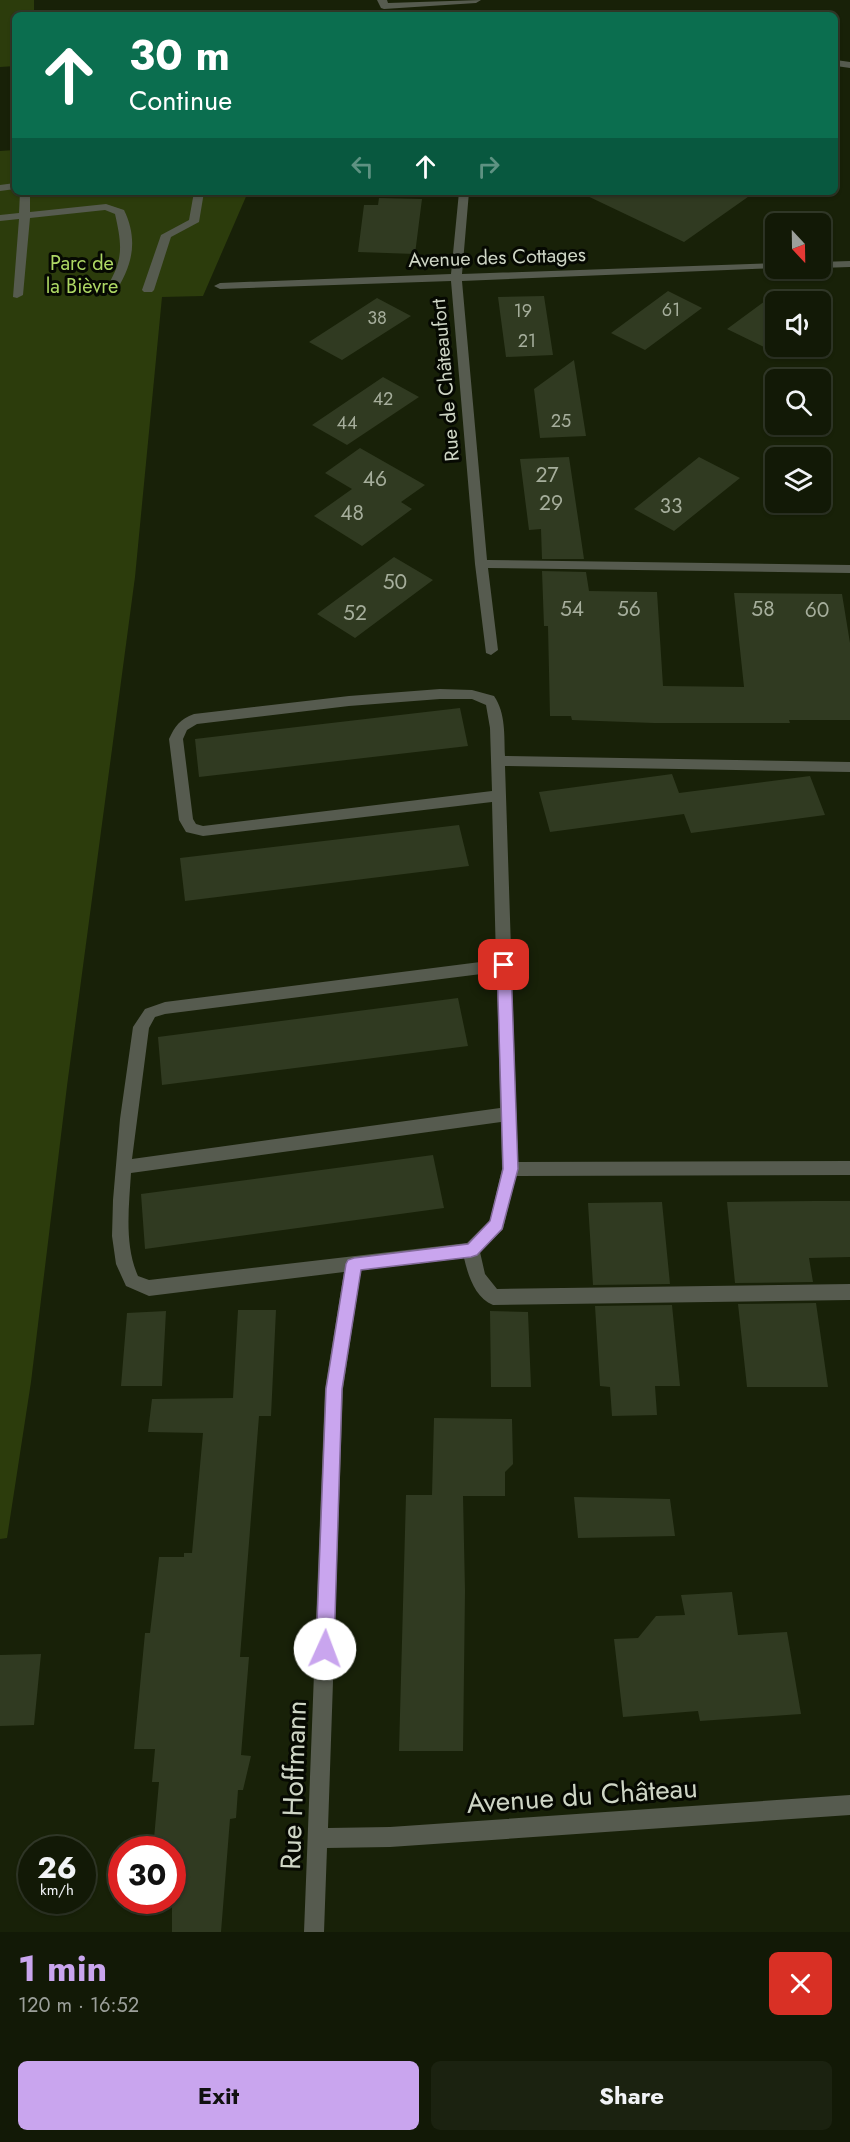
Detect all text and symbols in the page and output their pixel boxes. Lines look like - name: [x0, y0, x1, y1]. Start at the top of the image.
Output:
- text: 30 m: [129, 25, 230, 86]
- icon: ahead: [30, 36, 108, 114]
- text: Continue: [129, 81, 232, 120]
- icon: left: [346, 150, 379, 183]
- icon: ahead: [409, 150, 442, 183]
- icon: right: [472, 150, 505, 183]
- north arrow: [765, 213, 831, 279]
- map controls: [765, 213, 831, 513]
- street label: Avenue des Cottages: [408, 240, 586, 275]
- park label: Parc de la Bièvre: [46, 249, 118, 301]
- button: sound: [765, 291, 831, 357]
- street label: Rue de Châteaufort: [424, 297, 467, 462]
- house number: 61: [662, 297, 680, 323]
- house number: 19: [514, 298, 532, 324]
- house number: 38: [367, 305, 387, 331]
- house number: 21: [518, 328, 536, 354]
- button: search: [765, 369, 831, 435]
- house number: 42: [373, 386, 393, 412]
- house number: 25: [551, 408, 571, 434]
- house number: 44: [337, 410, 358, 436]
- button: layers: [765, 447, 831, 513]
- house number: 27: [536, 460, 558, 490]
- house number: 46: [363, 464, 387, 494]
- house number: 29: [539, 488, 563, 518]
- house number: 33: [660, 491, 682, 521]
- house number: 48: [340, 498, 364, 528]
- house number: 50: [383, 567, 407, 597]
- house number: 54: [560, 594, 584, 624]
- house number: 56: [617, 594, 641, 624]
- house number: 58: [751, 594, 775, 624]
- house number: 60: [805, 595, 829, 625]
- house number: 52: [343, 598, 367, 628]
- pin: [478, 939, 529, 990]
- icon: arrive: [487, 948, 520, 981]
- position arrow: [293, 1617, 357, 1681]
- street label: Rue Hoffmann: [270, 1700, 317, 1870]
- street label: Avenue du Château: [465, 1767, 699, 1824]
- speed limit sign: 30: [108, 1836, 186, 1914]
- text: 26: [37, 1846, 77, 1889]
- text: km/h: [40, 1879, 74, 1901]
- text: 1 min: [18, 1942, 107, 1994]
- button: close: [769, 1952, 832, 2015]
- text: 120 m · 16:52: [18, 1991, 139, 2020]
- button: Exit: [18, 2061, 419, 2130]
- button: Share: [431, 2061, 832, 2130]

